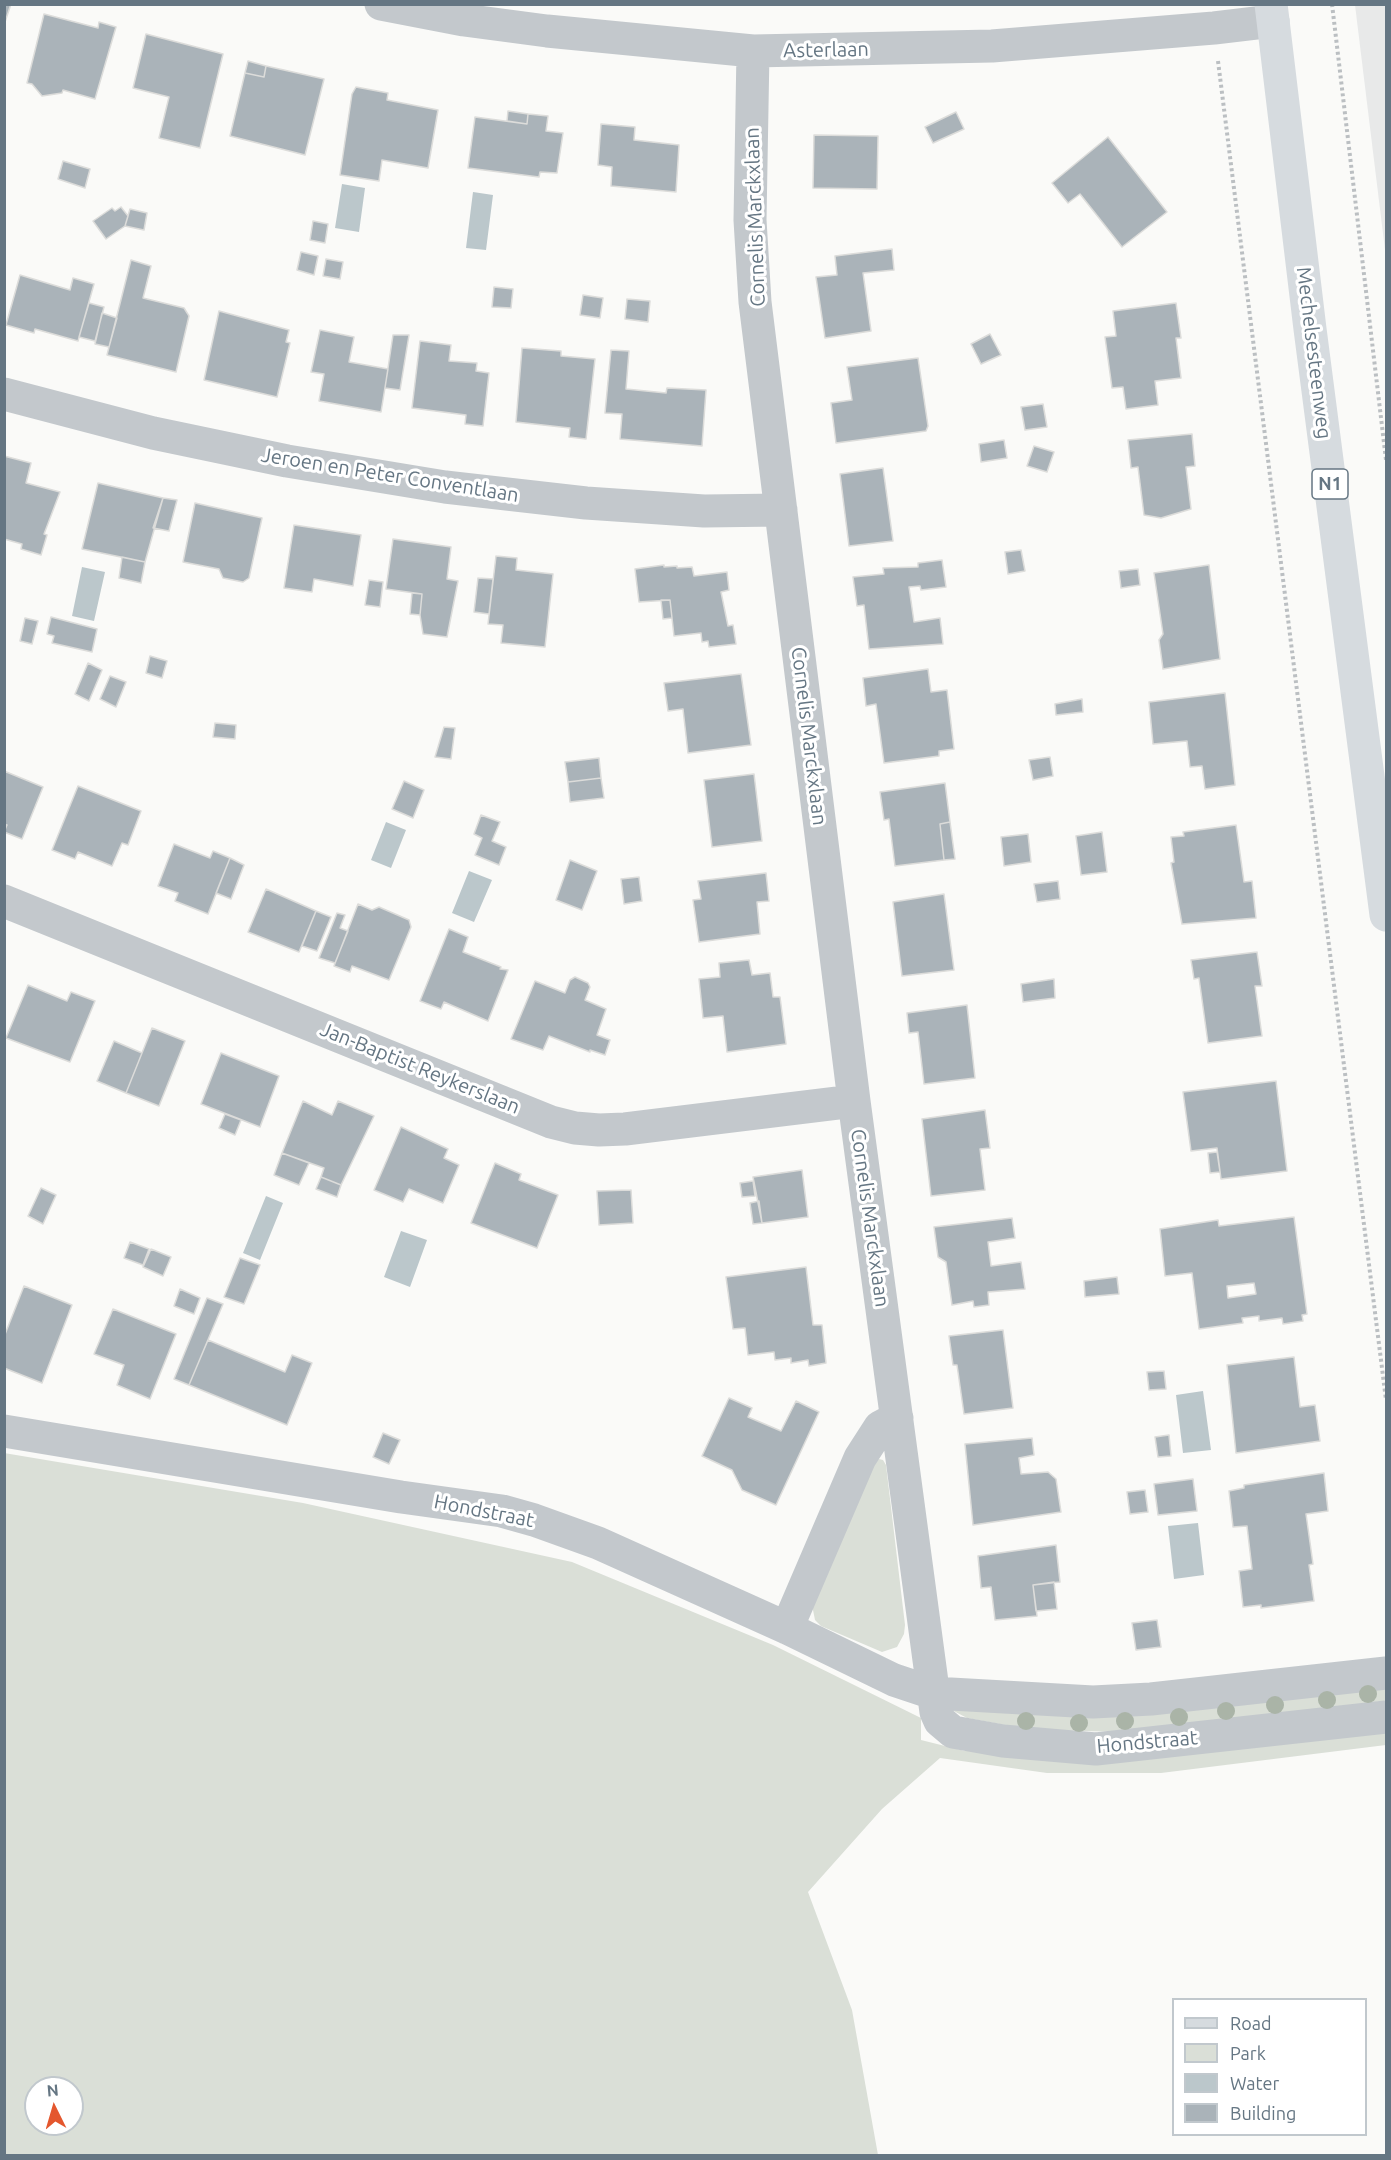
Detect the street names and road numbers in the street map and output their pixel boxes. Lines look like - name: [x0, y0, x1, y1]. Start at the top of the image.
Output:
- street label: Asterlaan: [783, 37, 869, 63]
- street label: Cornelis Marckxlaan: [740, 127, 770, 307]
- street label: Mechelsesteenweg: [1292, 266, 1336, 440]
- street label: Jeroen en Peter Conventlaan: [259, 443, 521, 507]
- road number: N1: [1312, 469, 1348, 499]
- street label: Cornelis Marckxlaan: [786, 645, 832, 827]
- street label: Jan-Baptist Reykerslaan: [317, 1017, 523, 1119]
- street label: Cornelis Marckxlaan: [846, 1127, 894, 1309]
- street label: Hondstraat: [432, 1490, 536, 1532]
- street label: Hondstraat: [1096, 1726, 1198, 1758]

